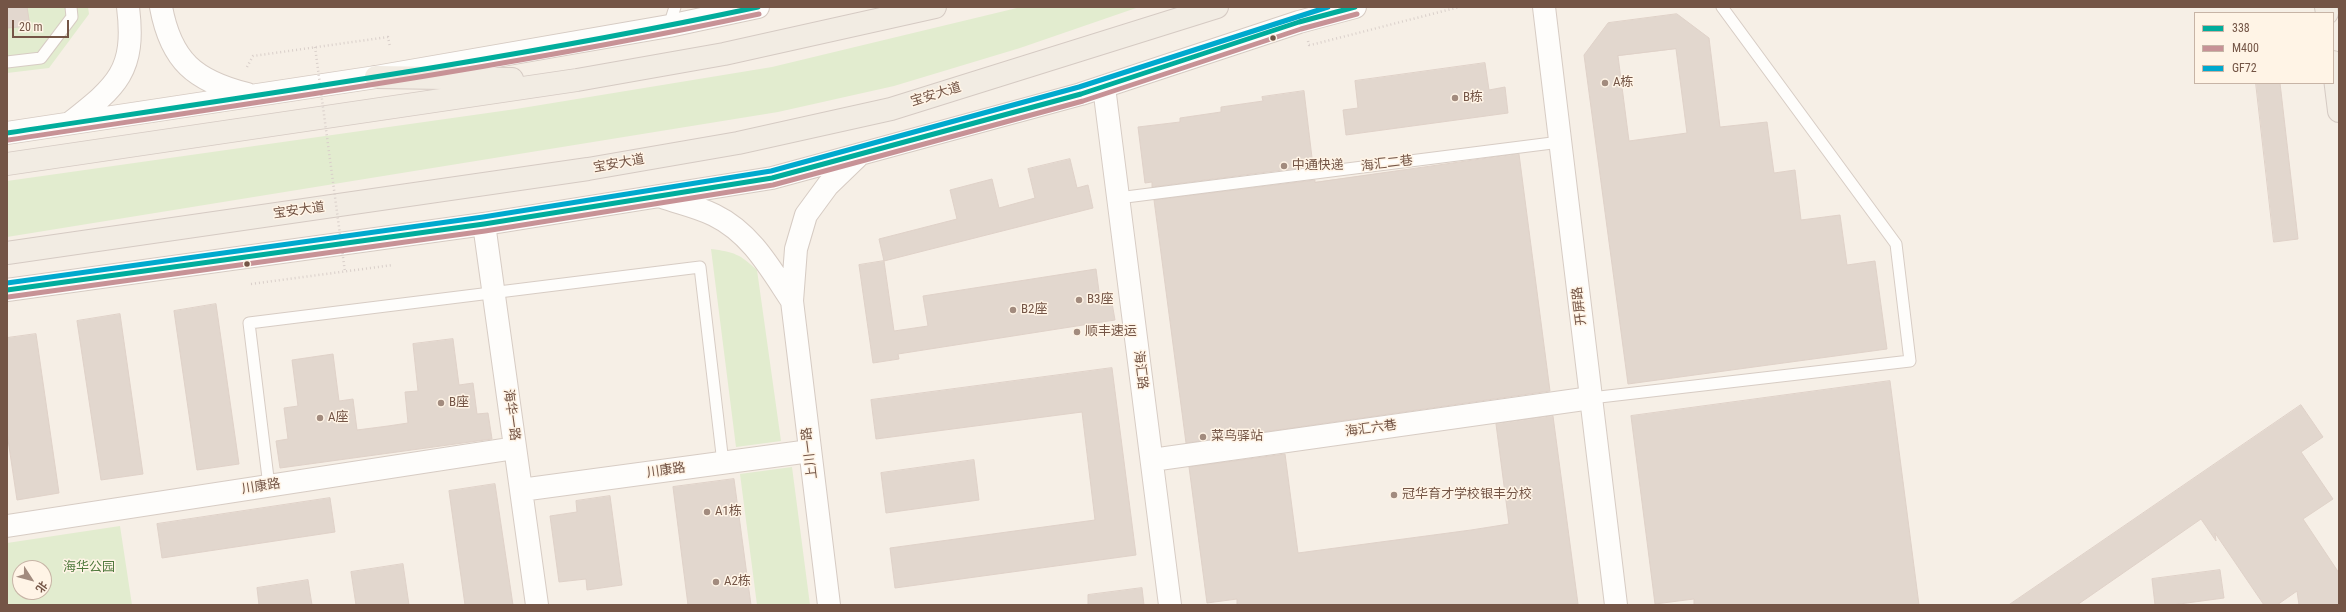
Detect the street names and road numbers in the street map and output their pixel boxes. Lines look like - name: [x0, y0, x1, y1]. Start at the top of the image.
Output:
- street label: 宝安大道: [909, 80, 963, 110]
- street label: 宝安大道: [592, 152, 646, 176]
- street label: 海汇二巷: [1360, 153, 1414, 175]
- street label: 宝安大道: [272, 200, 326, 222]
- street label: 开屏路: [1570, 286, 1590, 326]
- street label: 海汇路: [1130, 350, 1150, 390]
- street label: 海华一路: [500, 388, 522, 442]
- street label: 海汇六巷: [1344, 418, 1398, 440]
- street label: 上川一路: [799, 426, 821, 480]
- street label: 川康路: [646, 461, 686, 481]
- street label: 川康路: [241, 476, 281, 498]

